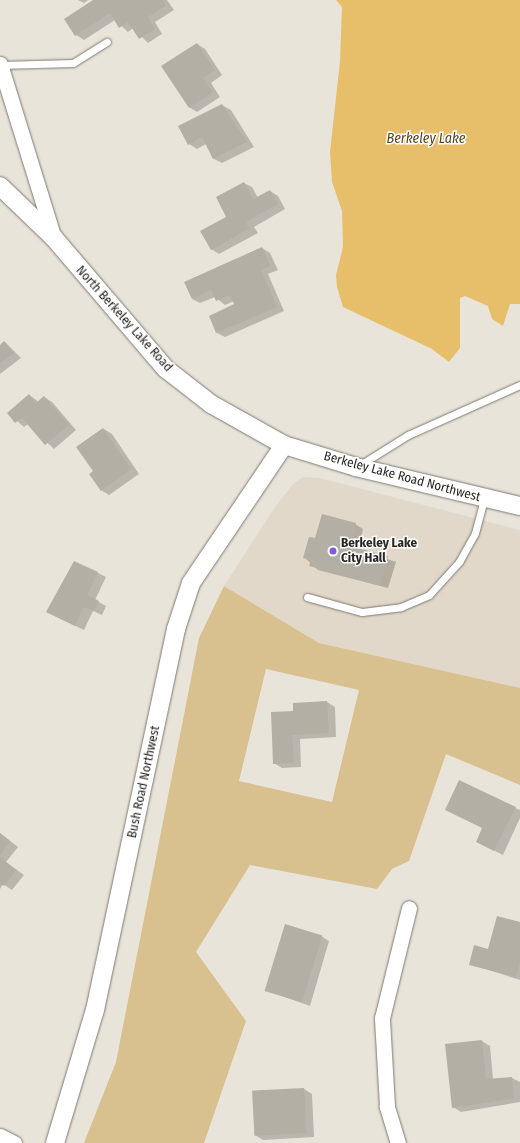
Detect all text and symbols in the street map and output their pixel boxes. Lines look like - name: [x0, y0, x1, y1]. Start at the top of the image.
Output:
- water label: Berkeley Lake: [386, 131, 466, 147]
- street label: North Berkeley Lake Road: [72, 263, 176, 375]
- street label: Berkeley Lake Road Northwest: [322, 449, 482, 505]
- place label: Berkeley Lake City Hall: [341, 536, 417, 567]
- marker: Berkeley Lake City Hall: [328, 546, 338, 556]
- street label: Bush Road Northwest: [124, 724, 164, 840]

